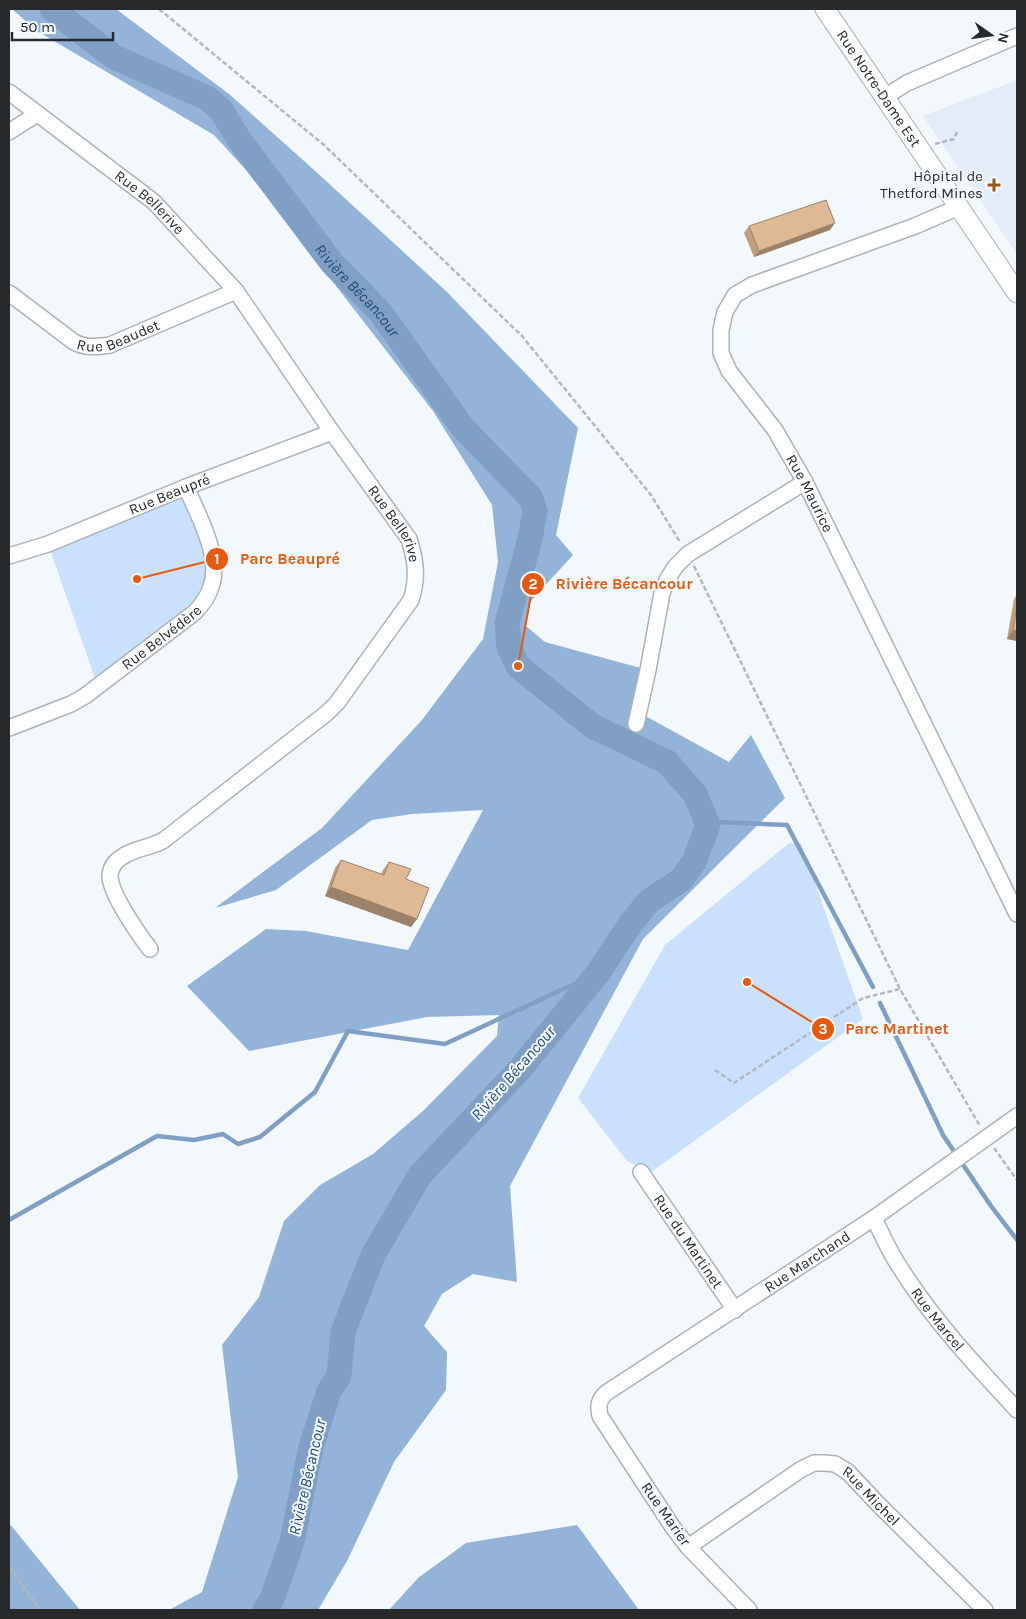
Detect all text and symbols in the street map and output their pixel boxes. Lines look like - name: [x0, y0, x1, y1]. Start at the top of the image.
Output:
- scale bar: [12, 10, 114, 42]
- north arrow: [966, 10, 1016, 60]
- text: 50 m: [20, 18, 55, 36]
- street label: Rue Notre-Dame Est: [833, 27, 925, 151]
- text: N: [994, 31, 1013, 45]
- street label: Rue Bellerive: [111, 166, 188, 238]
- place label: Hôpital de Thetford Mines: [880, 167, 983, 202]
- marker: Hôpital de Thetford Mines: [987, 178, 1001, 192]
- water label: Rivière Bécancour: [311, 240, 404, 341]
- street label: Rue Beaudet: [75, 316, 163, 356]
- street label: Rue Maurice: [782, 451, 837, 535]
- street label: Rue Beaupré: [126, 470, 212, 519]
- street label: Rue Bellerive: [364, 482, 423, 563]
- callout: Parc Beaupré: [204, 543, 350, 574]
- text: Parc Beaupré: [240, 549, 340, 568]
- text: 1: [214, 550, 220, 568]
- callout: Rivière Bécancour: [521, 568, 703, 599]
- text: Rivière Bécancour: [556, 574, 693, 593]
- text: 2: [528, 575, 538, 593]
- street label: Rue Belvédère: [118, 602, 206, 674]
- callout: Parc Martinet: [810, 1013, 959, 1044]
- text: Parc Martinet: [845, 1019, 949, 1038]
- text: 3: [818, 1020, 828, 1038]
- water label: Rivière Bécancour: [467, 1022, 559, 1124]
- street label: Rue du Martinet: [650, 1191, 727, 1292]
- street label: Rue Marchand: [761, 1227, 854, 1296]
- street label: Rue Marcel: [907, 1284, 968, 1355]
- water label: Rivière Bécancour: [284, 1417, 330, 1537]
- street label: Rue Michel: [839, 1462, 904, 1529]
- street label: Rue Marier: [638, 1479, 695, 1550]

